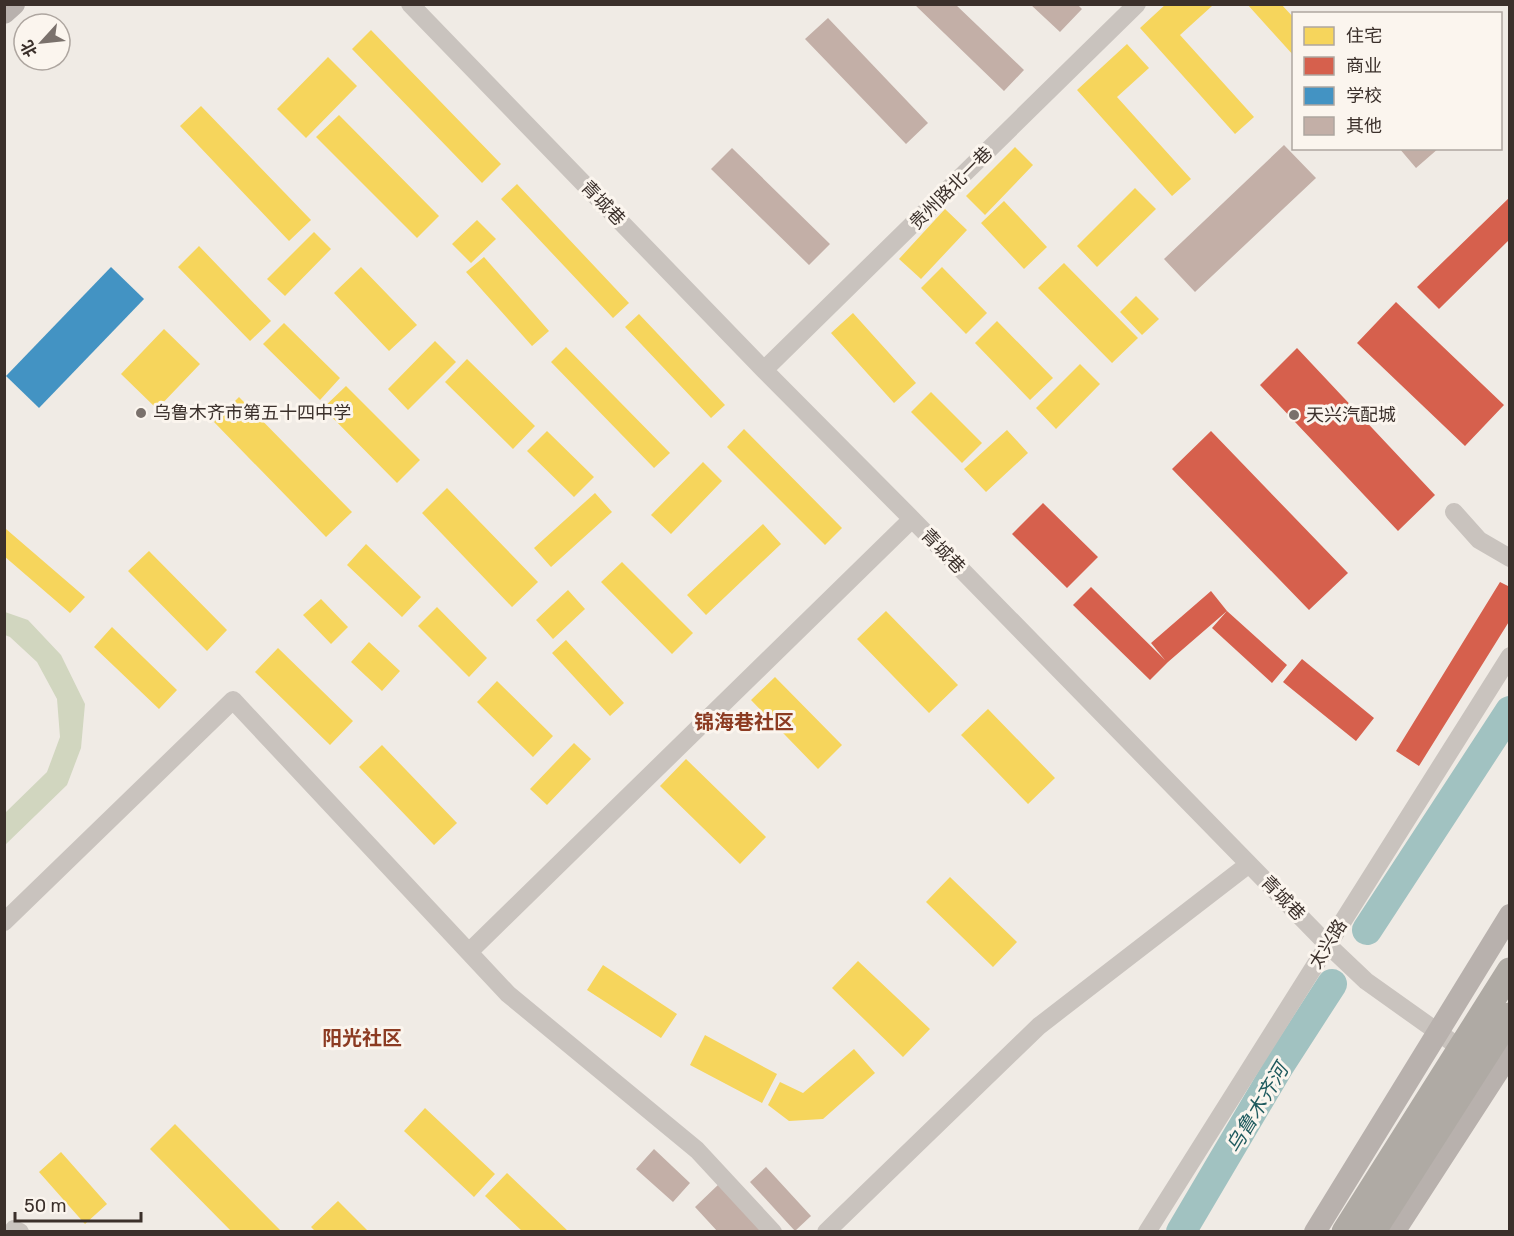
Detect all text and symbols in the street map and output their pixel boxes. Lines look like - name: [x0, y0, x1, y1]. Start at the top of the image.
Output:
- north arrow: [12, 12, 72, 72]
- legend: [1292, 12, 1502, 150]
- text: 住宅: [1346, 25, 1382, 47]
- text: 北: [17, 37, 41, 60]
- text: 商业: [1346, 55, 1382, 77]
- text: 学校: [1346, 85, 1382, 107]
- text: 其他: [1346, 115, 1382, 137]
- street label: 贵州路北一巷: [905, 142, 997, 234]
- street label: 青城巷: [576, 176, 630, 230]
- place label: 乌鲁木齐市第五十四中学: [153, 402, 351, 424]
- place label: 天兴汽配城: [1306, 404, 1396, 426]
- marker: 乌鲁木齐市第五十四中学: [134, 406, 148, 420]
- marker: 天兴汽配城: [1287, 408, 1301, 422]
- street label: 青城巷: [916, 524, 970, 578]
- district label: 锦海巷社区: [694, 710, 794, 734]
- street label: 青城巷: [1256, 871, 1310, 925]
- street label: 太兴路: [1304, 915, 1352, 973]
- district label: 阳光社区: [322, 1026, 402, 1050]
- water label: 乌鲁木齐河: [1221, 1056, 1295, 1157]
- scale bar: [15, 1185, 141, 1223]
- text: 50 m: [24, 1195, 67, 1217]

